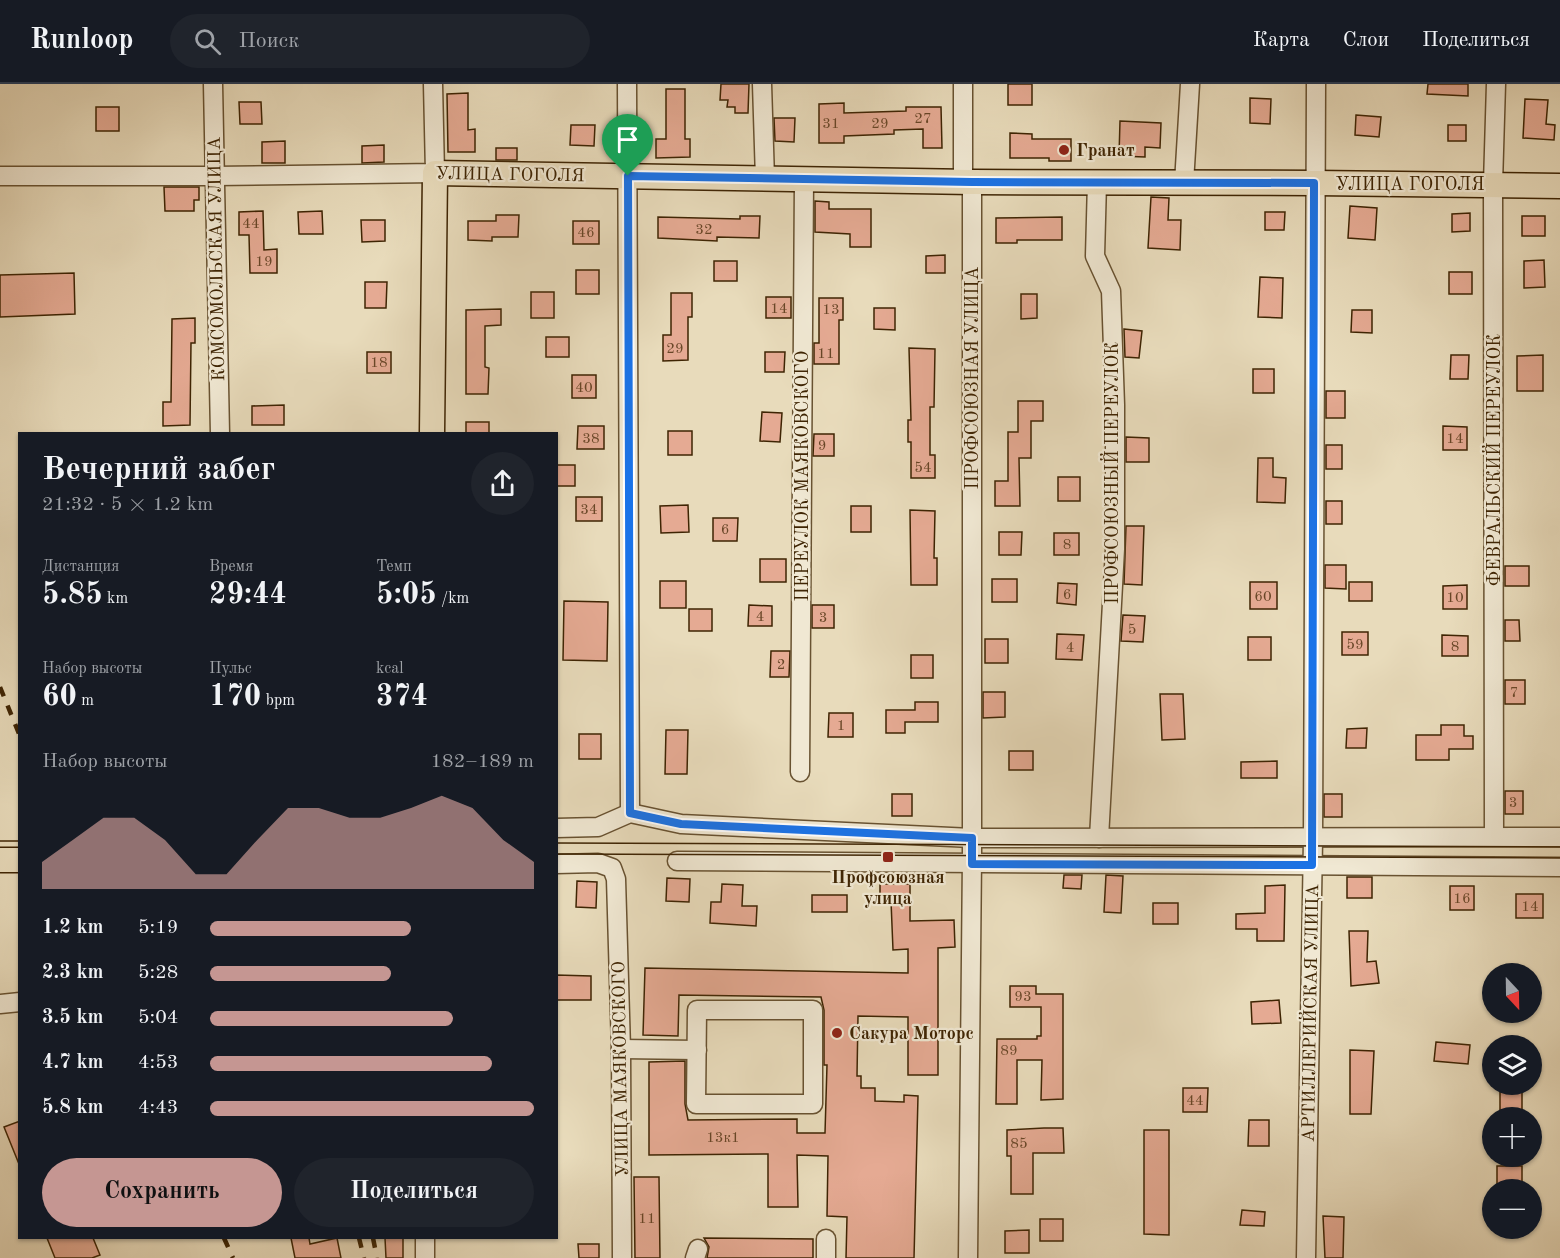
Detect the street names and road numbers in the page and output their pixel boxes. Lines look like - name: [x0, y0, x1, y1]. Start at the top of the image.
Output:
- street label: КОМСОМОЛЬСКАЯ УЛИЦА: [206, 136, 228, 381]
- street label: УЛИЦА ГОГОЛЯ: [435, 165, 585, 185]
- street label: УЛИЦА ГОГОЛЯ: [1335, 176, 1485, 194]
- street label: ПРОФСОЮЗНАЯ УЛИЦА: [964, 266, 982, 489]
- street label: ФЕВРАЛЬСКИЙ ПЕРЕУЛОК: [1482, 334, 1504, 586]
- street label: ПРОФСОЮЗНЫЙ ПЕРЕУЛОК: [1100, 342, 1122, 604]
- street label: ПЕРЕУЛОК МАЯКОВСКОГО: [794, 351, 812, 601]
- street label: АРТИЛЛЕРИЙСКАЯ УЛИЦА: [1296, 883, 1322, 1142]
- street label: УЛИЦА МАЯКОВСКОГО: [610, 961, 632, 1177]

